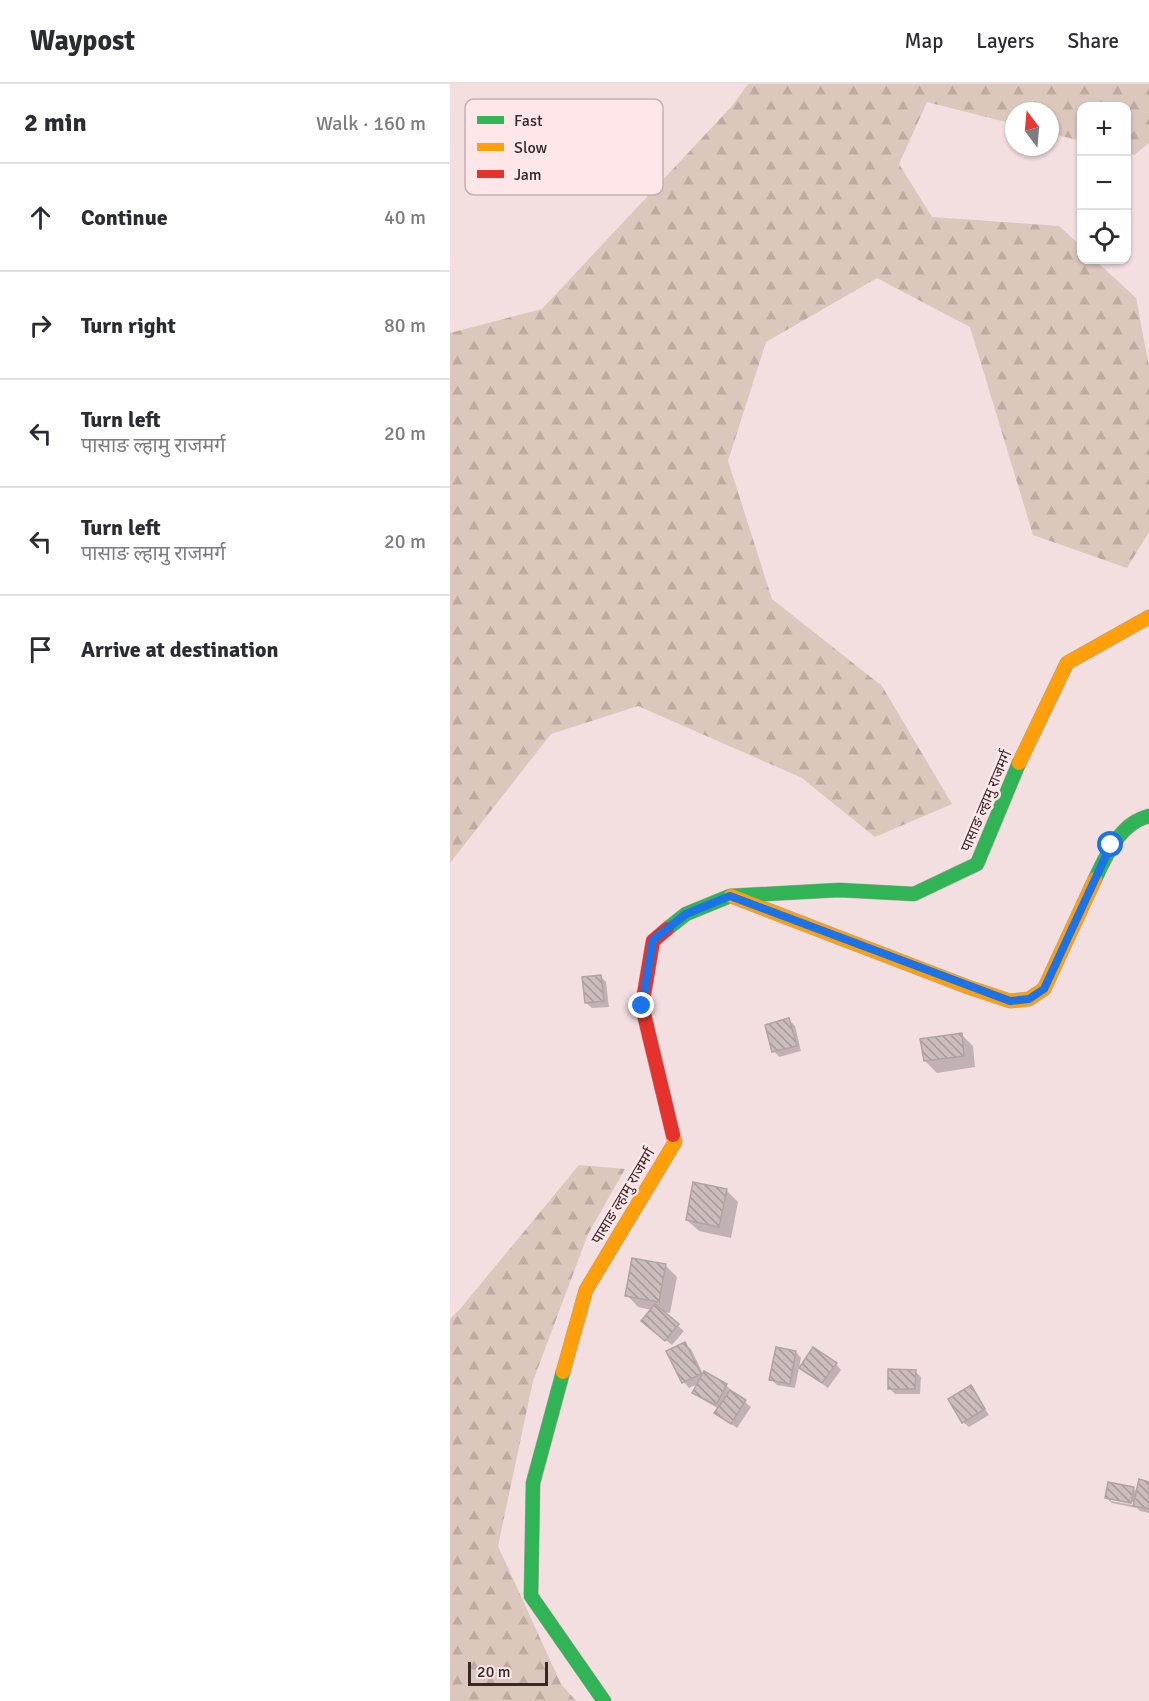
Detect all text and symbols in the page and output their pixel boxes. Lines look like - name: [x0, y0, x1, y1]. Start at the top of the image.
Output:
- text: Waypost: [30, 24, 135, 58]
- text: Map: [905, 28, 943, 54]
- text: Layers: [976, 28, 1034, 54]
- text: Share: [1067, 28, 1119, 54]
- legend: [465, 99, 663, 195]
- north arrow: [1005, 102, 1059, 156]
- map controls: [1077, 102, 1131, 264]
- button: +: [1077, 102, 1131, 156]
- text: 2 min: [24, 107, 87, 139]
- text: Walk · 160 m: [316, 111, 426, 136]
- text: Fast: [514, 111, 543, 131]
- text: Slow: [514, 138, 548, 158]
- button: −: [1077, 156, 1131, 210]
- text: Jam: [514, 165, 542, 185]
- icon: ahead: [24, 201, 57, 234]
- text: Continue: [81, 204, 168, 231]
- text: 40 m: [384, 205, 426, 230]
- button: locate: [1077, 210, 1131, 264]
- icon: right: [24, 309, 57, 342]
- text: Turn right: [81, 312, 176, 339]
- text: 80 m: [384, 313, 426, 338]
- text: Turn left: [81, 406, 161, 433]
- icon: left: [24, 417, 57, 450]
- text: 20 m: [384, 421, 426, 446]
- text: पासाङ ल्हामु राजमर्ग: [81, 433, 226, 458]
- text: Turn left: [81, 514, 161, 541]
- icon: left: [24, 525, 57, 558]
- text: 20 m: [384, 529, 426, 554]
- text: पासाङ ल्हामु राजमर्ग: [81, 541, 226, 566]
- icon: arrive: [24, 633, 57, 666]
- text: Arrive at destination: [81, 636, 278, 663]
- street label: पासाङ ल्हामु राजमर्ग: [957, 747, 1017, 855]
- route start: [1097, 831, 1123, 857]
- route end: [628, 992, 654, 1018]
- street label: पासाङ ल्हामु राजमर्ग: [587, 1144, 660, 1248]
- scale bar: [468, 1659, 548, 1686]
- text: 20 m: [477, 1662, 511, 1682]

